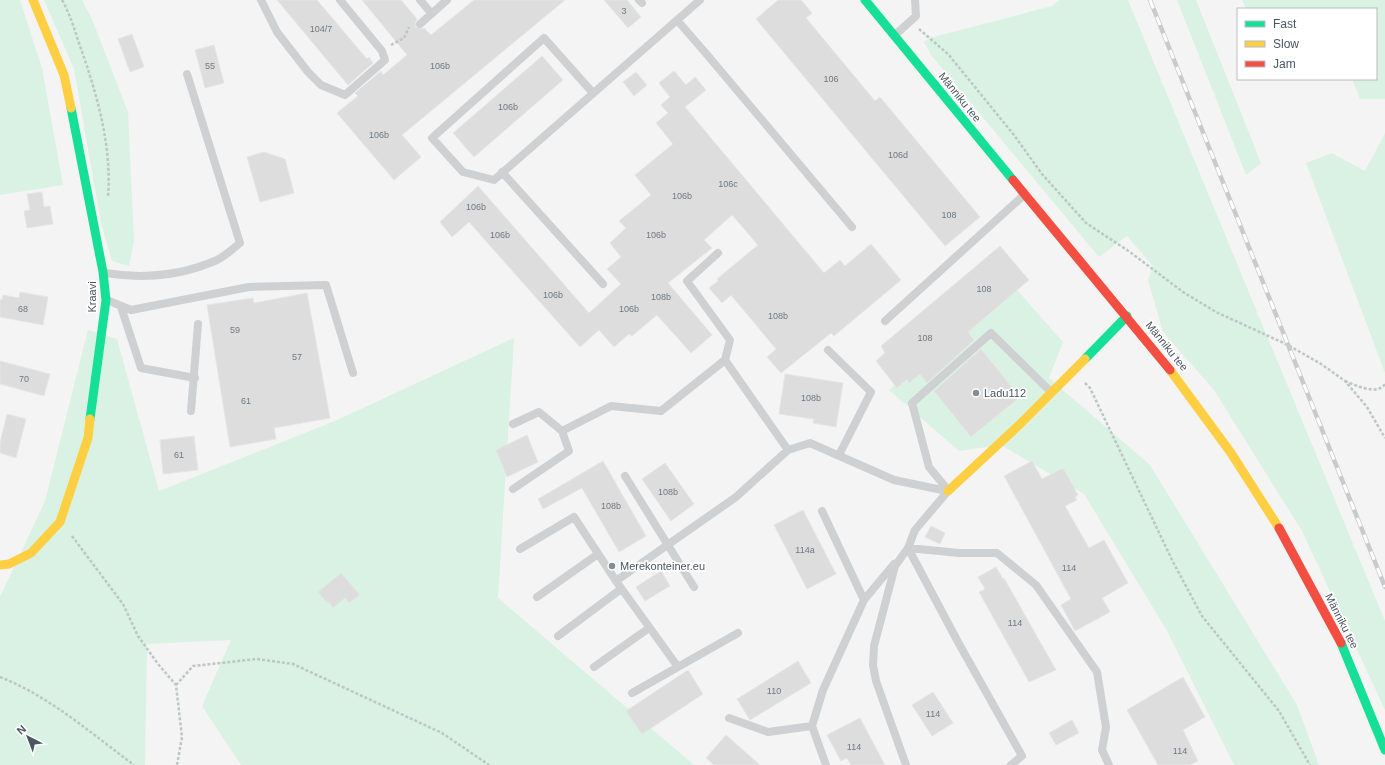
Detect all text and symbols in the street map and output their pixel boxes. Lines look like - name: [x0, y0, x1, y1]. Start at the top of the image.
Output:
- house number: 3: [621, 6, 627, 16]
- legend: [1237, 8, 1377, 80]
- text: Fast: [1273, 17, 1297, 31]
- house number: 104/7: [310, 24, 332, 34]
- text: Slow: [1273, 37, 1299, 51]
- text: Jam: [1273, 57, 1296, 71]
- house number: 55: [205, 61, 215, 71]
- house number: 106b: [430, 61, 450, 71]
- street label: Männiku tee: [936, 70, 984, 124]
- house number: 106: [823, 74, 839, 84]
- house number: 106b: [498, 102, 518, 112]
- house number: 106b: [369, 130, 389, 140]
- house number: 106d: [888, 150, 908, 160]
- house number: 106c: [718, 179, 738, 189]
- house number: 106b: [672, 191, 692, 201]
- house number: 106b: [466, 202, 486, 212]
- house number: 108: [941, 210, 957, 220]
- house number: 106b: [490, 230, 510, 240]
- house number: 106b: [646, 230, 666, 240]
- street label: Kraavi: [86, 281, 98, 313]
- house number: 108: [976, 284, 992, 294]
- house number: 106b: [543, 290, 563, 300]
- house number: 108b: [651, 292, 671, 302]
- house number: 68: [18, 304, 28, 314]
- house number: 106b: [619, 304, 639, 314]
- house number: 108b: [768, 311, 788, 321]
- street label: Männiku tee: [1143, 319, 1191, 373]
- house number: 59: [230, 325, 240, 335]
- house number: 108: [917, 333, 933, 343]
- house number: 57: [292, 352, 302, 362]
- house number: 70: [19, 374, 29, 384]
- place label: Ladu112: [984, 387, 1026, 399]
- marker: Ladu112: [971, 388, 981, 398]
- house number: 108b: [801, 393, 821, 403]
- house number: 61: [241, 396, 251, 406]
- house number: 61: [174, 450, 184, 460]
- house number: 108b: [658, 487, 678, 497]
- house number: 108b: [601, 501, 621, 511]
- house number: 114a: [795, 545, 815, 555]
- place label: Merekonteiner.eu: [620, 560, 705, 572]
- marker: Merekonteiner.eu: [607, 561, 617, 571]
- house number: 114: [1062, 563, 1076, 573]
- street label: Männiku tee: [1323, 592, 1361, 650]
- house number: 114: [1008, 618, 1022, 628]
- house number: 110: [767, 686, 781, 696]
- house number: 114: [926, 709, 940, 719]
- north arrow: [8, 717, 48, 757]
- text: N: [14, 722, 28, 737]
- house number: 114: [847, 742, 861, 752]
- house number: 114: [1173, 746, 1187, 756]

